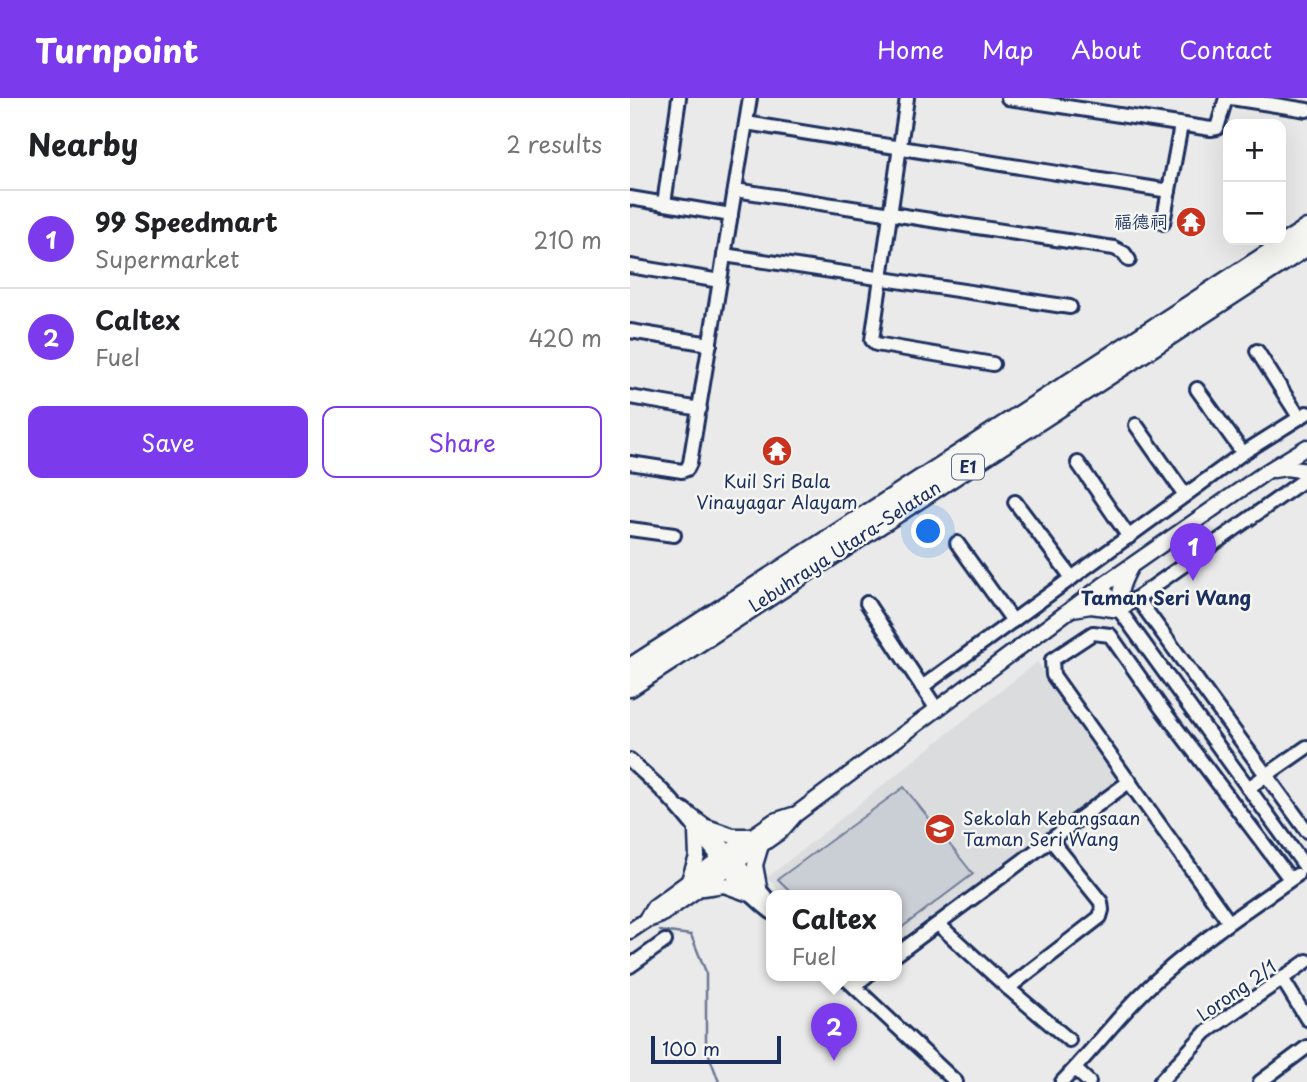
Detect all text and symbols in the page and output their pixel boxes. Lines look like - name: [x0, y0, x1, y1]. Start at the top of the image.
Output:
- text: Turnpoint: [35, 24, 199, 74]
- text: Home: [877, 31, 944, 67]
- text: Map: [982, 31, 1033, 67]
- text: About: [1071, 31, 1141, 67]
- text: Contact: [1179, 31, 1272, 67]
- map controls: [1223, 119, 1286, 245]
- button: +: [1223, 119, 1286, 182]
- text: Nearby: [28, 121, 138, 166]
- text: 2 results: [506, 126, 602, 161]
- button: −: [1223, 182, 1286, 245]
- text: 99 Speedmart: [95, 202, 278, 241]
- temple icon: 福德祠: [1174, 205, 1208, 239]
- place label: 福德祠: [1114, 207, 1168, 234]
- text: 1: [46, 222, 57, 257]
- text: 210 m: [534, 222, 602, 257]
- text: Supermarket: [95, 241, 239, 276]
- text: Caltex: [95, 300, 180, 339]
- text: 2: [43, 320, 59, 355]
- text: 420 m: [528, 320, 602, 355]
- text: Fuel: [95, 339, 140, 374]
- button: Save: [28, 406, 308, 478]
- button: Share: [322, 406, 602, 478]
- temple icon: Kuil Sri Bala Vinayagar Alayam: [760, 434, 794, 468]
- road number: E1: [952, 454, 984, 480]
- place label: Kuil Sri Bala Vinayagar Alayam: [696, 467, 858, 515]
- street label: Lebuhraya Utara–Selatan: [743, 473, 946, 618]
- your location: [911, 514, 945, 548]
- pin: 1: [1170, 523, 1216, 581]
- district label: Taman Seri Wang: [1081, 583, 1251, 611]
- place label: Sekolah Kebangsaan Taman Seri Wang: [963, 804, 1140, 852]
- school or university icon: Sekolah Kebangsaan Taman Seri Wang: [923, 812, 957, 846]
- popup: [766, 890, 902, 981]
- text: Caltex: [792, 899, 877, 938]
- text: Fuel: [792, 938, 837, 973]
- street label: Lorong 2/1: [1191, 952, 1282, 1027]
- pin: 2: [811, 1003, 857, 1061]
- scale bar: [651, 1033, 780, 1065]
- text: 100 m: [662, 1034, 720, 1062]

